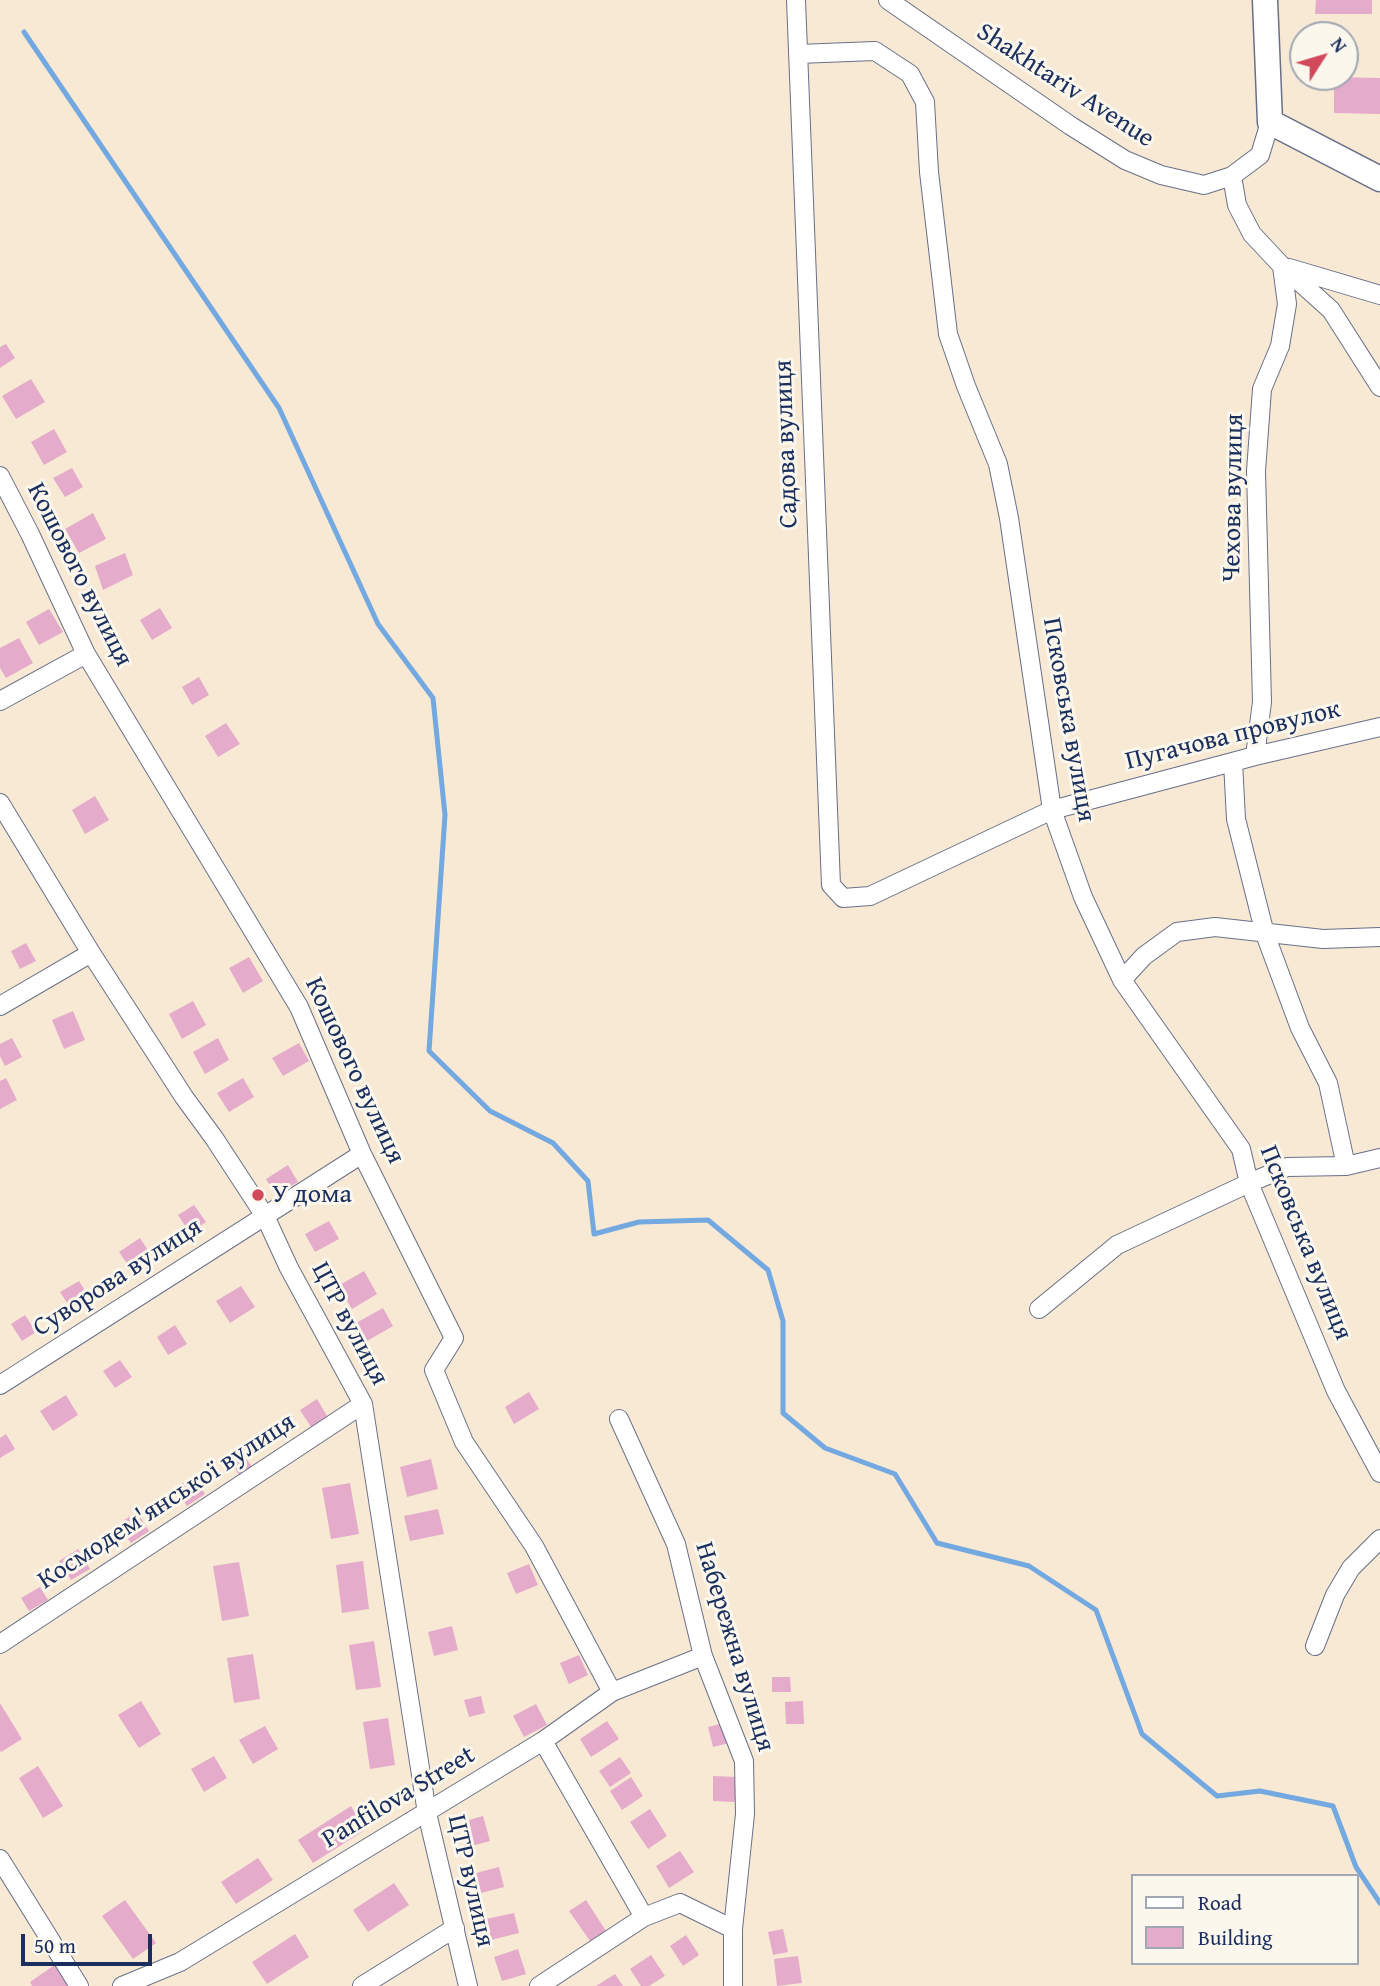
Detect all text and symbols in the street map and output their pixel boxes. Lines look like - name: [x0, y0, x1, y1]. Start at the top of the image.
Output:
- street label: Shakhtariv Avenue: [970, 17, 1160, 155]
- north arrow: [1289, 21, 1359, 91]
- text: N: [1324, 31, 1354, 58]
- street label: Садова вулиця: [768, 359, 806, 529]
- street label: Чехова вулиця: [1217, 413, 1251, 583]
- street label: Кошового вулиця: [19, 478, 139, 672]
- street label: Псковська вулиця: [1035, 615, 1101, 825]
- street label: Пугачова провулок: [1122, 694, 1344, 778]
- street label: Кошового вулиця: [297, 973, 411, 1169]
- street label: Псковська вулиця: [1252, 1141, 1358, 1345]
- place label: У дома: [272, 1179, 352, 1211]
- marker: У дома: [250, 1187, 266, 1203]
- street label: Суворова вулиця: [28, 1212, 208, 1344]
- street label: ЦТР вулиця: [304, 1257, 394, 1391]
- street label: Космодем'янської вулиця: [33, 1407, 301, 1597]
- street label: Набережна вулиця: [687, 1539, 781, 1755]
- street label: Panfilova Street: [317, 1740, 481, 1856]
- street label: ЦТР вулиця: [440, 1812, 500, 1950]
- legend: [1132, 1874, 1359, 1965]
- text: Road: [1198, 1887, 1242, 1918]
- scale bar: [24, 1920, 156, 1964]
- text: Building: [1198, 1922, 1272, 1953]
- text: 50 m: [34, 1930, 76, 1961]

